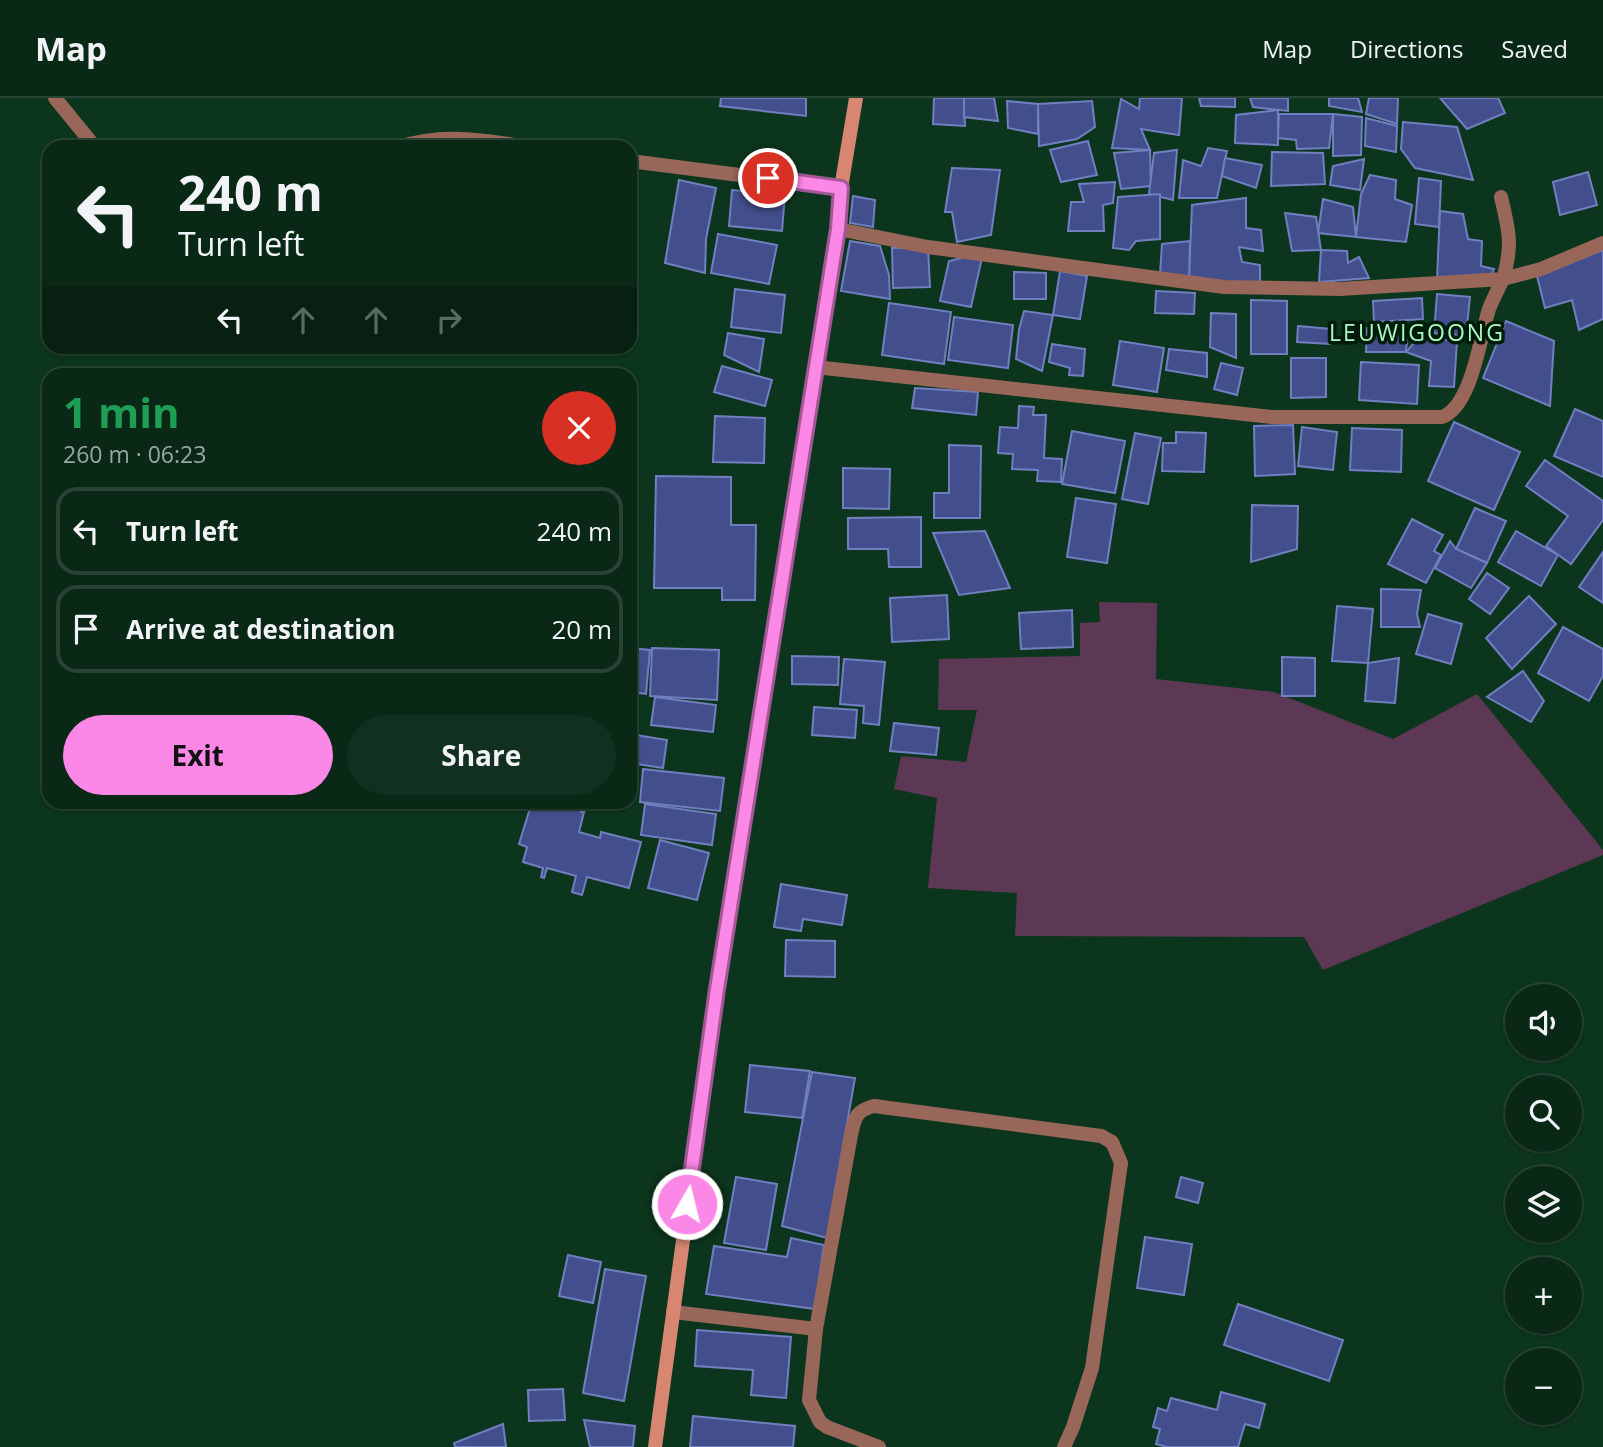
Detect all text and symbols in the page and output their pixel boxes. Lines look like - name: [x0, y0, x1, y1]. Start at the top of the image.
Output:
- text: Map: [35, 26, 107, 71]
- text: Map: [1262, 32, 1312, 65]
- text: Directions: [1350, 32, 1463, 65]
- text: Saved: [1501, 32, 1568, 65]
- pin: [738, 148, 798, 208]
- text: 240 m: [178, 159, 323, 225]
- icon: arrive: [749, 159, 787, 197]
- icon: left: [63, 168, 154, 259]
- text: Turn left: [178, 222, 304, 265]
- icon: left: [211, 301, 249, 339]
- icon: ahead: [284, 301, 322, 339]
- icon: ahead: [357, 301, 395, 339]
- icon: right: [430, 301, 468, 339]
- district label: LEUWIGOONG: [1329, 316, 1505, 348]
- text: 1 min: [63, 383, 180, 440]
- button: close: [542, 391, 616, 465]
- text: 260 m · 06:23: [63, 438, 206, 470]
- icon: left: [67, 512, 105, 550]
- text: Turn left: [126, 513, 238, 549]
- text: 240 m: [537, 513, 612, 549]
- icon: arrive: [67, 610, 105, 648]
- text: Arrive at destination: [126, 611, 395, 647]
- text: 20 m: [551, 611, 612, 647]
- button: Exit: [63, 715, 333, 795]
- button: Share: [347, 715, 616, 795]
- map controls: [1505, 984, 1582, 1425]
- button: sound: [1505, 984, 1582, 1061]
- button: search: [1505, 1075, 1582, 1152]
- button: layers: [1505, 1166, 1582, 1243]
- position arrow: [650, 1167, 724, 1241]
- button: +: [1505, 1257, 1582, 1334]
- button: −: [1505, 1348, 1582, 1425]

